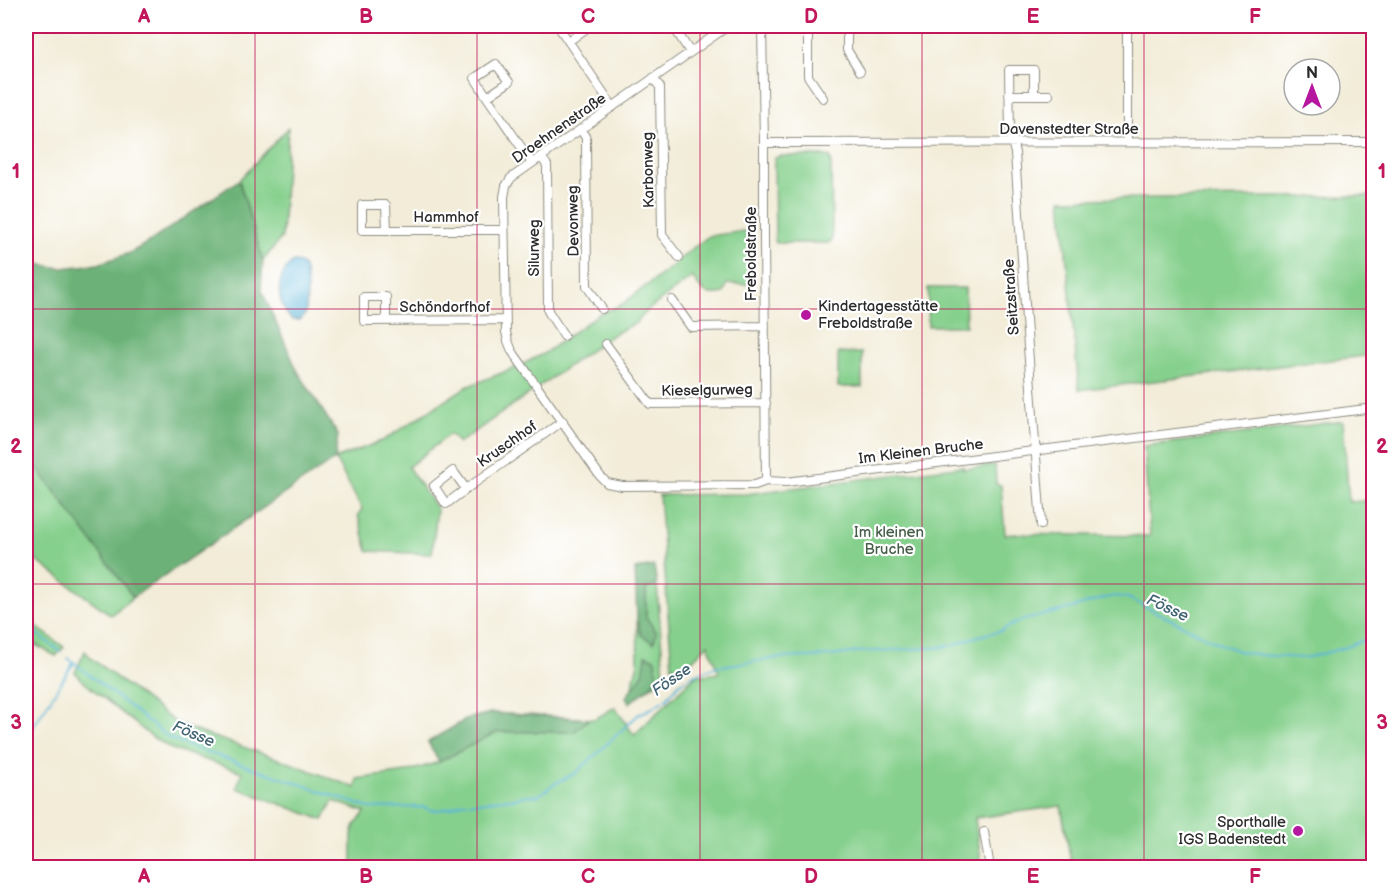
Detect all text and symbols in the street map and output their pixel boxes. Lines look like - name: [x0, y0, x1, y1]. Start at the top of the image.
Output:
- text: A: [137, 5, 151, 29]
- text: B: [359, 5, 373, 29]
- text: C: [581, 5, 595, 29]
- text: D: [804, 5, 818, 29]
- text: E: [1027, 5, 1040, 29]
- text: F: [1249, 5, 1261, 29]
- north arrow: [1282, 57, 1342, 117]
- text: N: [1306, 64, 1318, 83]
- street label: Droehnenstraße: [509, 89, 610, 168]
- street label: Davenstedter Straße: [999, 120, 1139, 139]
- street label: Karbonweg: [638, 132, 659, 208]
- text: 1: [12, 160, 20, 184]
- text: 1: [1378, 160, 1386, 184]
- street label: Devonweg: [563, 185, 584, 257]
- street label: Freboldstraße: [742, 207, 761, 301]
- street label: Hammhof: [413, 208, 479, 227]
- street label: Silurweg: [525, 219, 544, 277]
- street label: Seitzstraße: [999, 258, 1024, 336]
- place label: Kindertagesstätte Freboldstraße: [818, 297, 938, 333]
- street label: Schöndorfhof: [400, 298, 491, 317]
- marker: Kindertagesstätte Freboldstraße: [799, 308, 813, 322]
- street label: Kieselgurweg: [661, 380, 753, 401]
- street label: Kruschhof: [474, 417, 541, 472]
- street label: Im Kleinen Bruche: [858, 434, 985, 469]
- text: 2: [10, 435, 22, 459]
- text: 2: [1376, 435, 1388, 459]
- park label: Im kleinen Bruche: [854, 523, 924, 559]
- water label: Fösse: [1143, 590, 1191, 626]
- water label: Fösse: [648, 660, 695, 701]
- text: 3: [10, 711, 22, 735]
- text: 3: [1376, 711, 1388, 735]
- water label: Fösse: [170, 717, 217, 752]
- place label: Sporthalle IGS Badenstedt: [1179, 813, 1286, 849]
- marker: Sporthalle IGS Badenstedt: [1291, 824, 1305, 838]
- text: A: [137, 865, 151, 889]
- text: B: [359, 865, 373, 889]
- text: C: [581, 865, 595, 889]
- text: D: [804, 865, 818, 889]
- text: E: [1027, 865, 1040, 889]
- text: F: [1249, 865, 1261, 889]

